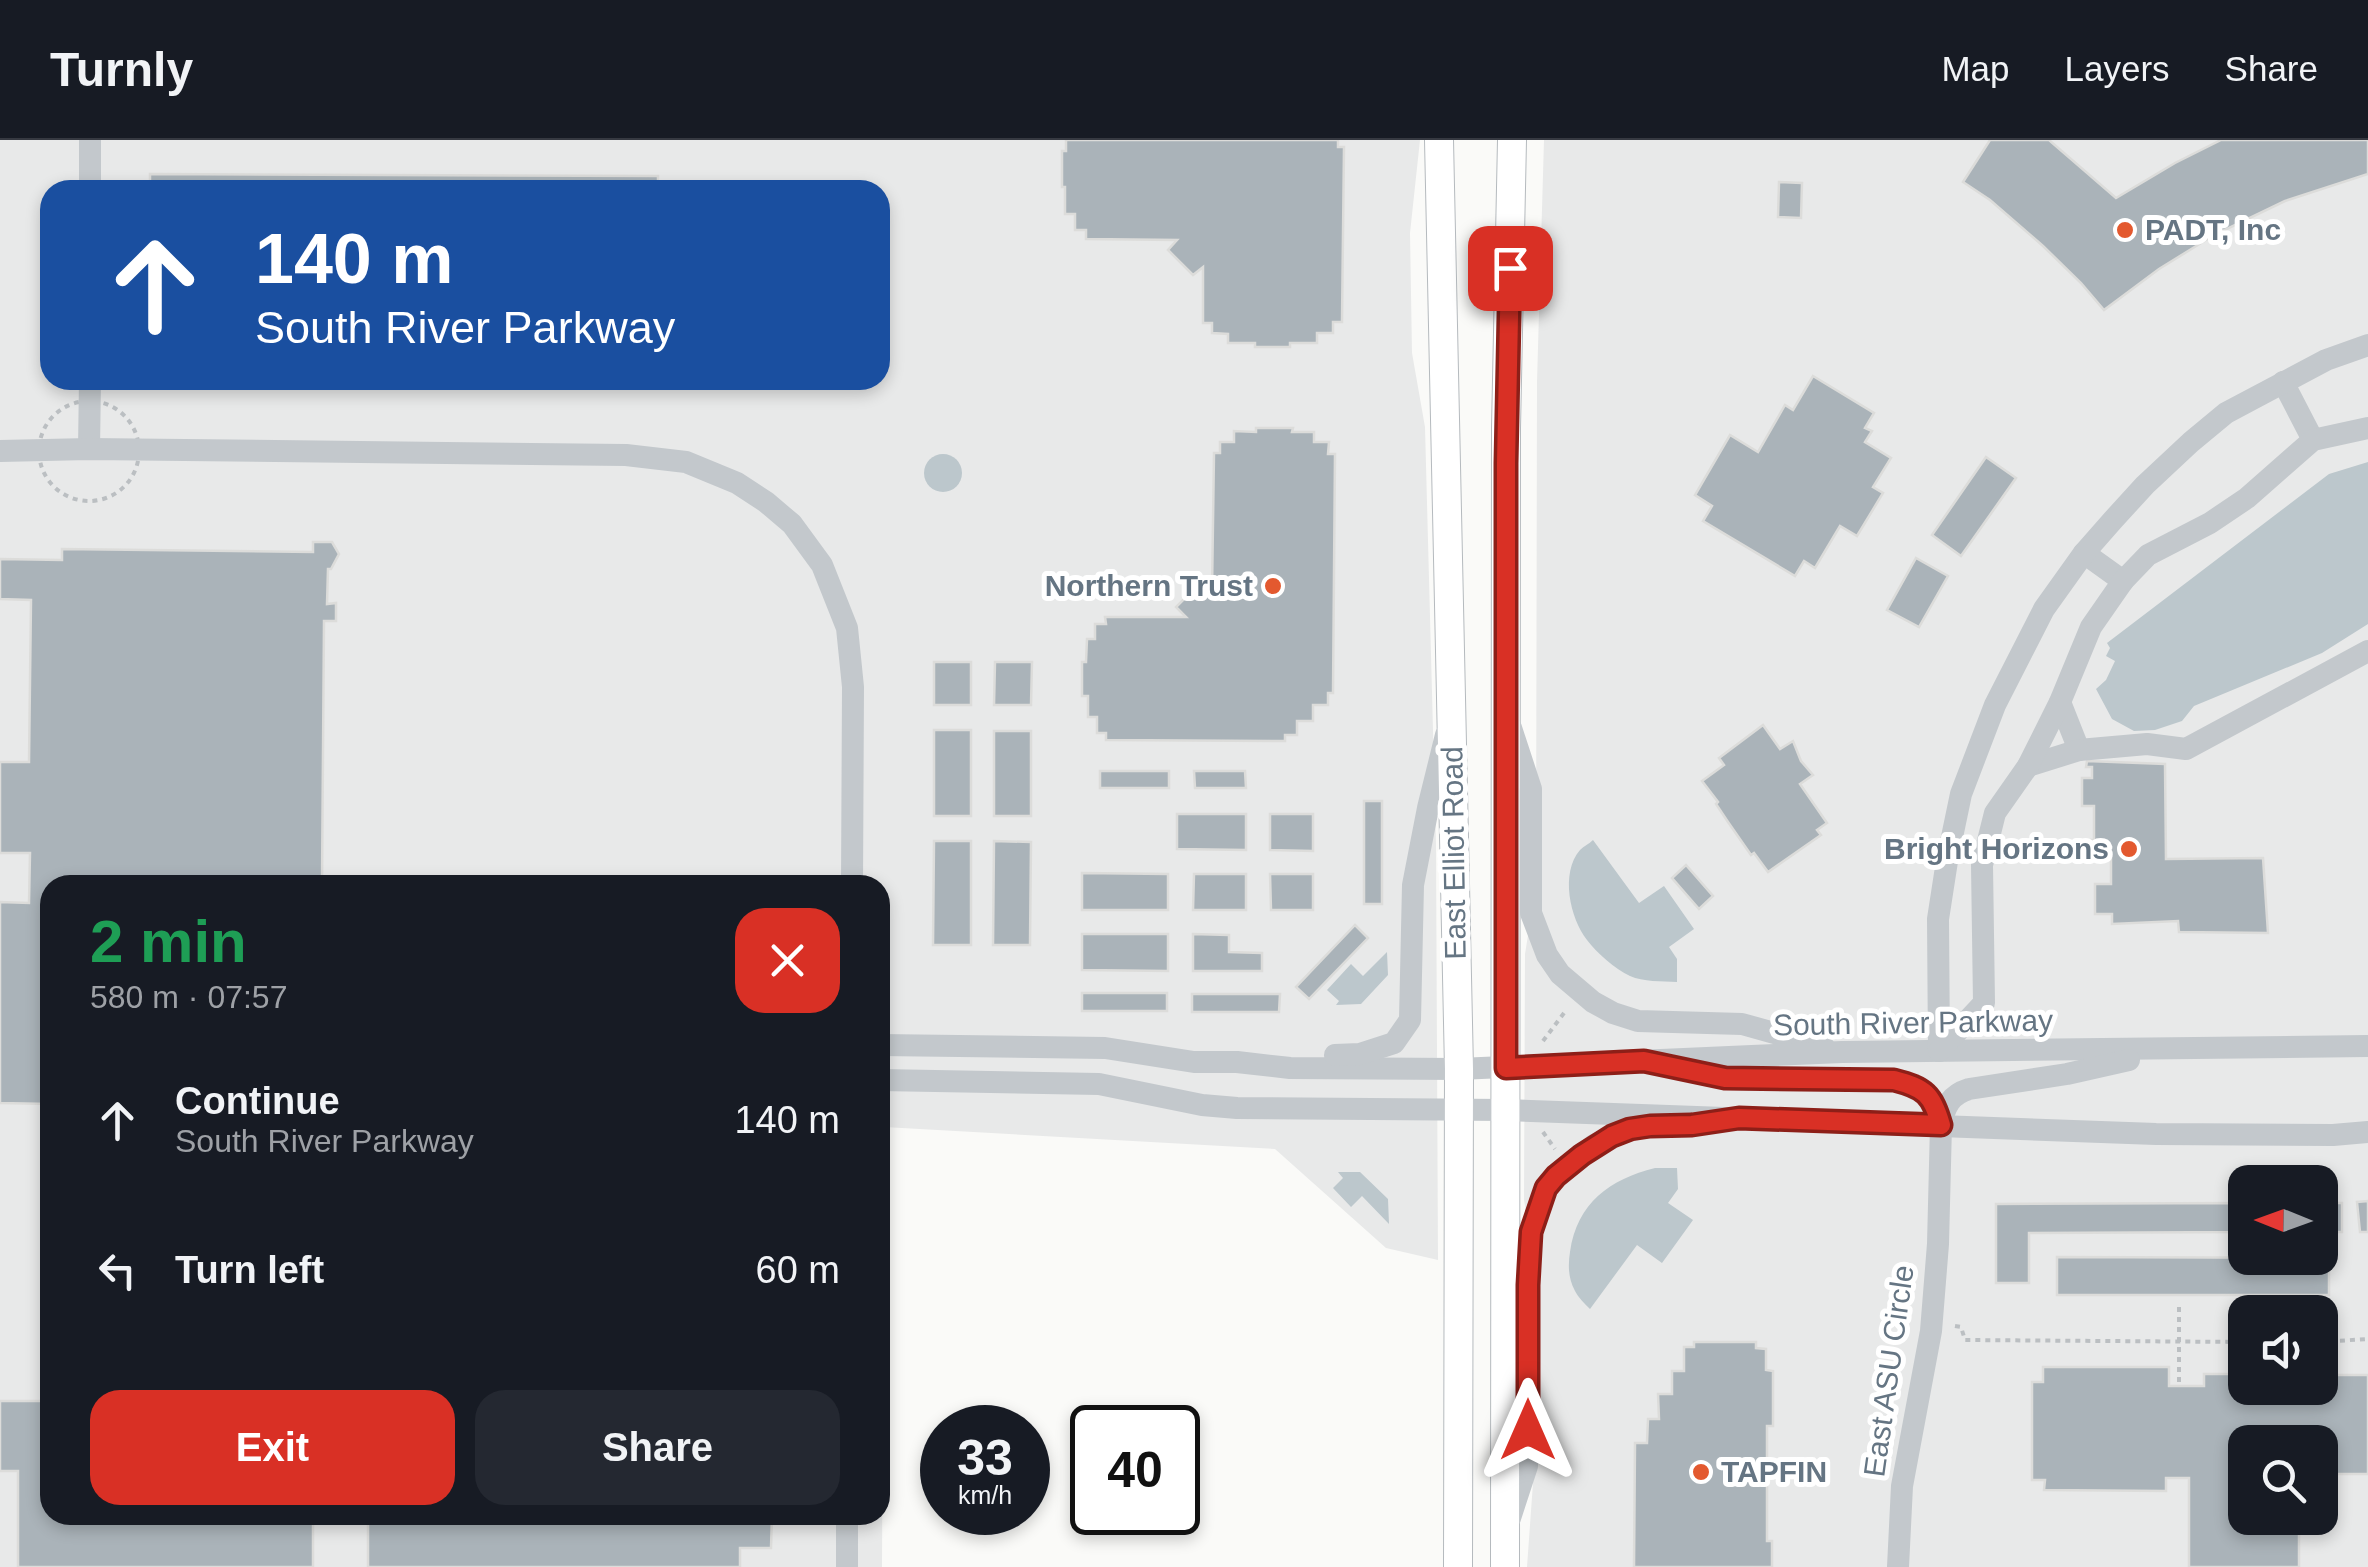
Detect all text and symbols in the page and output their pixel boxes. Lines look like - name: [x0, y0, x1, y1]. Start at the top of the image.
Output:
- text: Turnly: [50, 43, 193, 96]
- text: Map: [1941, 49, 2010, 88]
- text: Layers: [2065, 49, 2170, 88]
- text: Share: [2225, 49, 2318, 88]
- place label: PADT, Inc: [2145, 213, 2281, 246]
- marker: PADT, Inc: [2114, 219, 2136, 241]
- icon: ahead: [90, 220, 220, 350]
- text: 140 m: [255, 220, 453, 298]
- pin: [1468, 226, 1553, 311]
- icon: arrive: [1483, 241, 1538, 296]
- text: South River Parkway: [255, 302, 675, 353]
- place label: Northern Trust: [1045, 569, 1253, 602]
- marker: Northern Trust: [1262, 575, 1284, 597]
- street label: East Elliot Road: [1435, 746, 1472, 960]
- place label: Bright Horizons: [1884, 832, 2109, 865]
- marker: Bright Horizons: [2118, 838, 2140, 860]
- text: 2 min: [90, 908, 247, 975]
- button: close: [735, 908, 840, 1013]
- text: 580 m · 07:57: [90, 979, 287, 1015]
- street label: South River Parkway: [1773, 1004, 2053, 1041]
- text: Continue: [175, 1080, 340, 1122]
- icon: ahead: [90, 1093, 145, 1148]
- text: 140 m: [734, 1099, 840, 1141]
- text: South River Parkway: [175, 1123, 474, 1159]
- north arrow: [2228, 1165, 2338, 1275]
- map controls: [2228, 1165, 2338, 1535]
- icon: left: [90, 1243, 145, 1298]
- text: Turn left: [175, 1249, 324, 1291]
- text: 60 m: [756, 1249, 840, 1291]
- street label: East ASU Circle: [1857, 1263, 1920, 1479]
- button: sound: [2228, 1295, 2338, 1405]
- position arrow: [1476, 1378, 1580, 1482]
- button: Exit: [90, 1390, 455, 1505]
- button: Share: [475, 1390, 840, 1505]
- speed limit sign: 40: [1070, 1405, 1200, 1535]
- button: search: [2228, 1425, 2338, 1535]
- text: 33: [957, 1430, 1013, 1486]
- place label: TAPFIN: [1721, 1455, 1827, 1488]
- marker: TAPFIN: [1690, 1461, 1712, 1483]
- text: km/h: [958, 1481, 1012, 1509]

